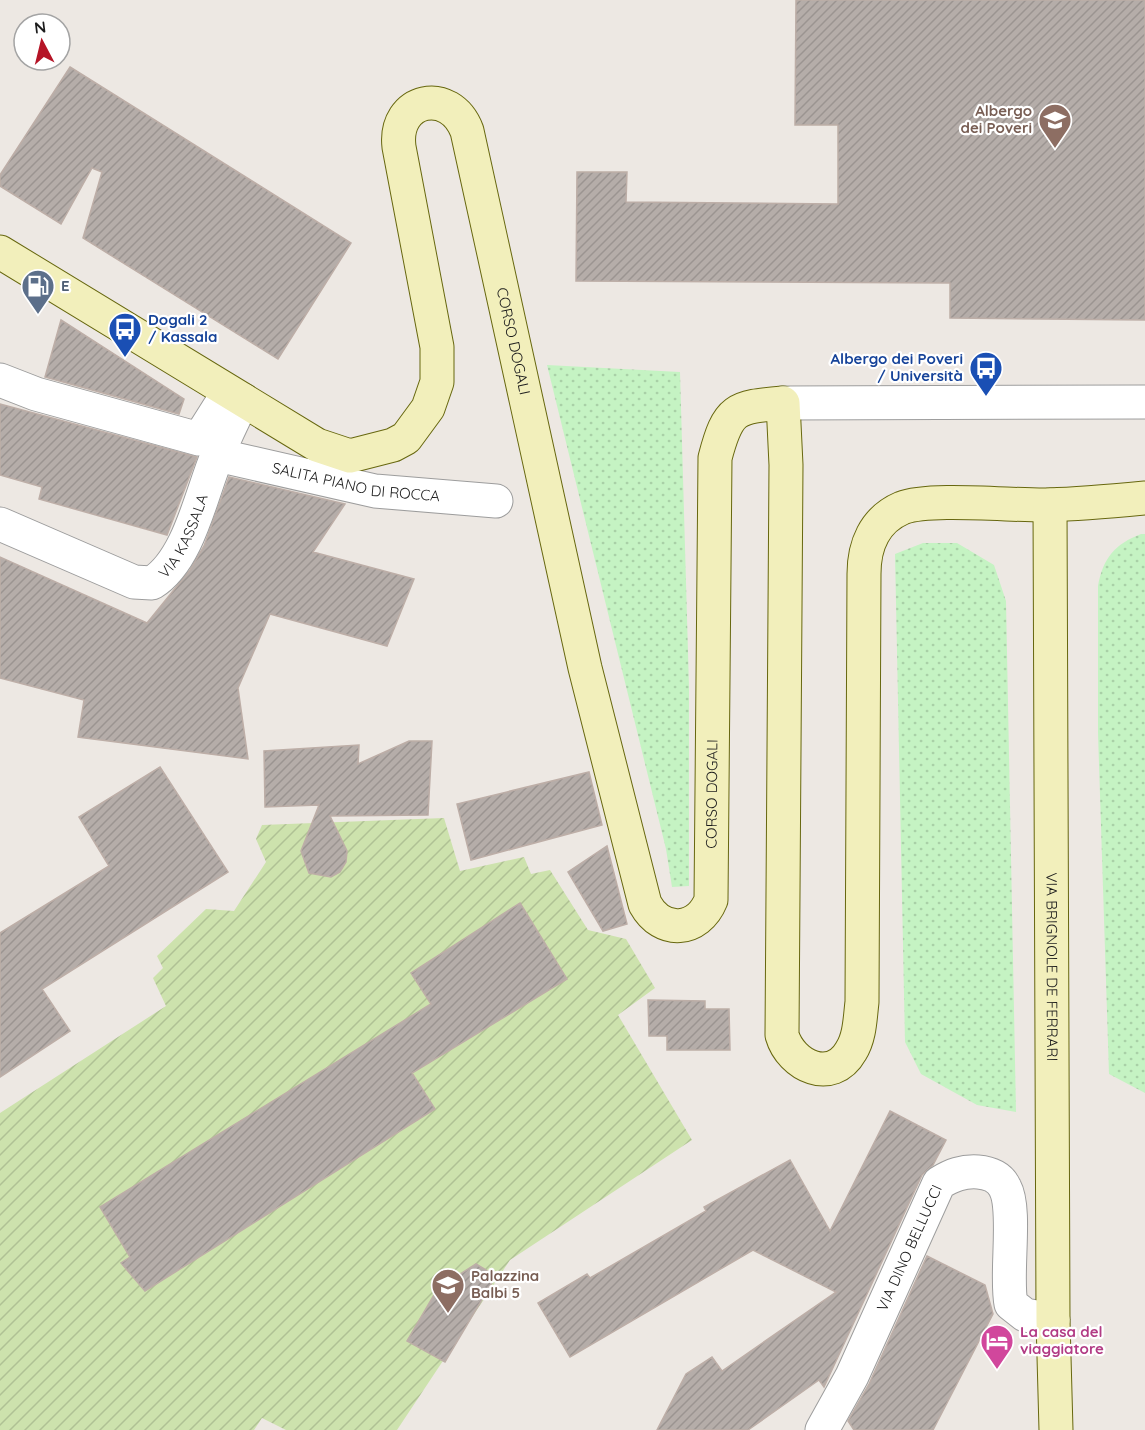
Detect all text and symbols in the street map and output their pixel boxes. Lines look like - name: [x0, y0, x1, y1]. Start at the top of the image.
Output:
- north arrow: [12, 12, 72, 72]
- text: N: [33, 16, 47, 38]
- place label: Albergo dei Poveri: [961, 101, 1032, 137]
- school or university icon: Albergo dei Poveri: [1037, 102, 1073, 149]
- fuel station icon: E: [20, 268, 56, 315]
- place label: E: [61, 276, 70, 295]
- street label: CORSO DOGALI: [493, 285, 535, 397]
- place label: Dogali 2 / Kassala: [148, 310, 217, 346]
- bus stop icon: Dogali 2 / Kassala: [107, 311, 143, 358]
- place label: Albergo dei Poveri / Università: [831, 349, 963, 385]
- bus stop icon: Albergo dei Poveri / Università: [968, 350, 1004, 397]
- street label: SALITA PIANO DI ROCCA: [270, 458, 441, 505]
- street label: VIA KASSALA: [154, 491, 212, 582]
- street label: CORSO DOGALI: [701, 739, 721, 849]
- street label: VIA BRIGNOLE DE FERRARI: [1042, 873, 1062, 1061]
- street label: VIA DINO BELLUCCI: [872, 1182, 946, 1314]
- place label: Palazzina Balbi 5: [471, 1266, 539, 1302]
- school or university icon: Palazzina Balbi 5: [430, 1267, 466, 1314]
- place label: La casa del viaggiatore: [1020, 1322, 1104, 1358]
- hotel icon: La casa del viaggiatore: [979, 1323, 1015, 1370]

